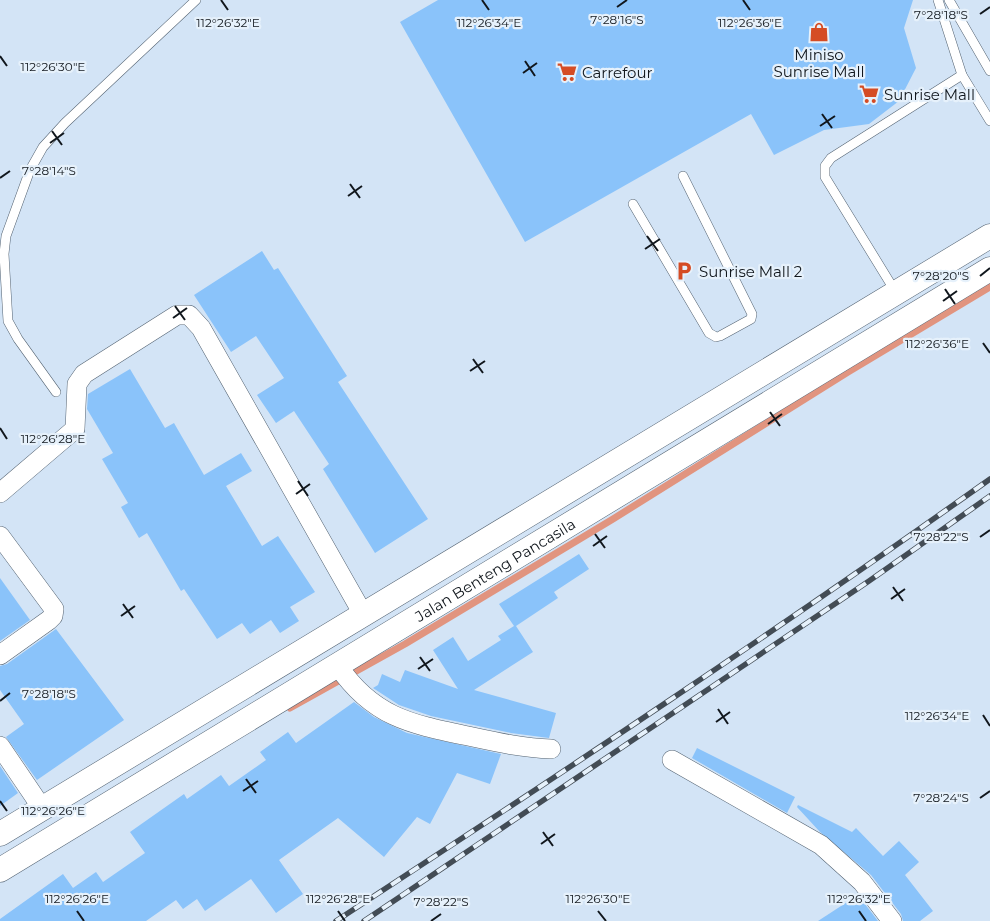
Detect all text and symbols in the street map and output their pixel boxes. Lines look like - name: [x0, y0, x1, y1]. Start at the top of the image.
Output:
- text: 7°28'18"S: [914, 7, 968, 22]
- text: 7°28'16"S: [590, 12, 644, 27]
- text: 112°26'32"E: [196, 15, 260, 30]
- text: 112°26'34"E: [457, 15, 521, 30]
- text: 112°26'36"E: [718, 15, 782, 30]
- shop icon: Miniso Sunrise Mall: [808, 21, 830, 43]
- place label: Miniso Sunrise Mall: [774, 45, 864, 81]
- text: 112°26'30"E: [21, 59, 85, 74]
- supermarket icon: Carrefour: [556, 61, 578, 83]
- place label: Carrefour: [582, 63, 653, 82]
- supermarket icon: Sunrise Mall: [858, 83, 880, 105]
- place label: Sunrise Mall: [884, 85, 975, 104]
- text: 7°28'14"S: [22, 163, 76, 178]
- parking icon: Sunrise Mall 2: [673, 260, 695, 282]
- place label: Sunrise Mall 2: [699, 262, 802, 281]
- text: 7°28'20"S: [913, 268, 969, 283]
- text: 112°26'36"E: [905, 336, 969, 351]
- text: 112°26'28"E: [21, 431, 85, 446]
- street label: Jalan Benteng Pancasila: [410, 514, 579, 626]
- text: 7°28'22"S: [913, 529, 969, 544]
- text: 7°28'18"S: [22, 686, 76, 701]
- text: 112°26'34"E: [905, 708, 969, 723]
- text: 7°28'24"S: [913, 790, 969, 805]
- text: 112°26'26"E: [21, 803, 85, 818]
- text: 112°26'26"E: [45, 891, 109, 906]
- text: 112°26'28"E: [306, 891, 370, 906]
- text: 112°26'30"E: [566, 891, 630, 906]
- text: 112°26'32"E: [827, 891, 891, 906]
- text: 7°28'22"S: [413, 894, 469, 909]

